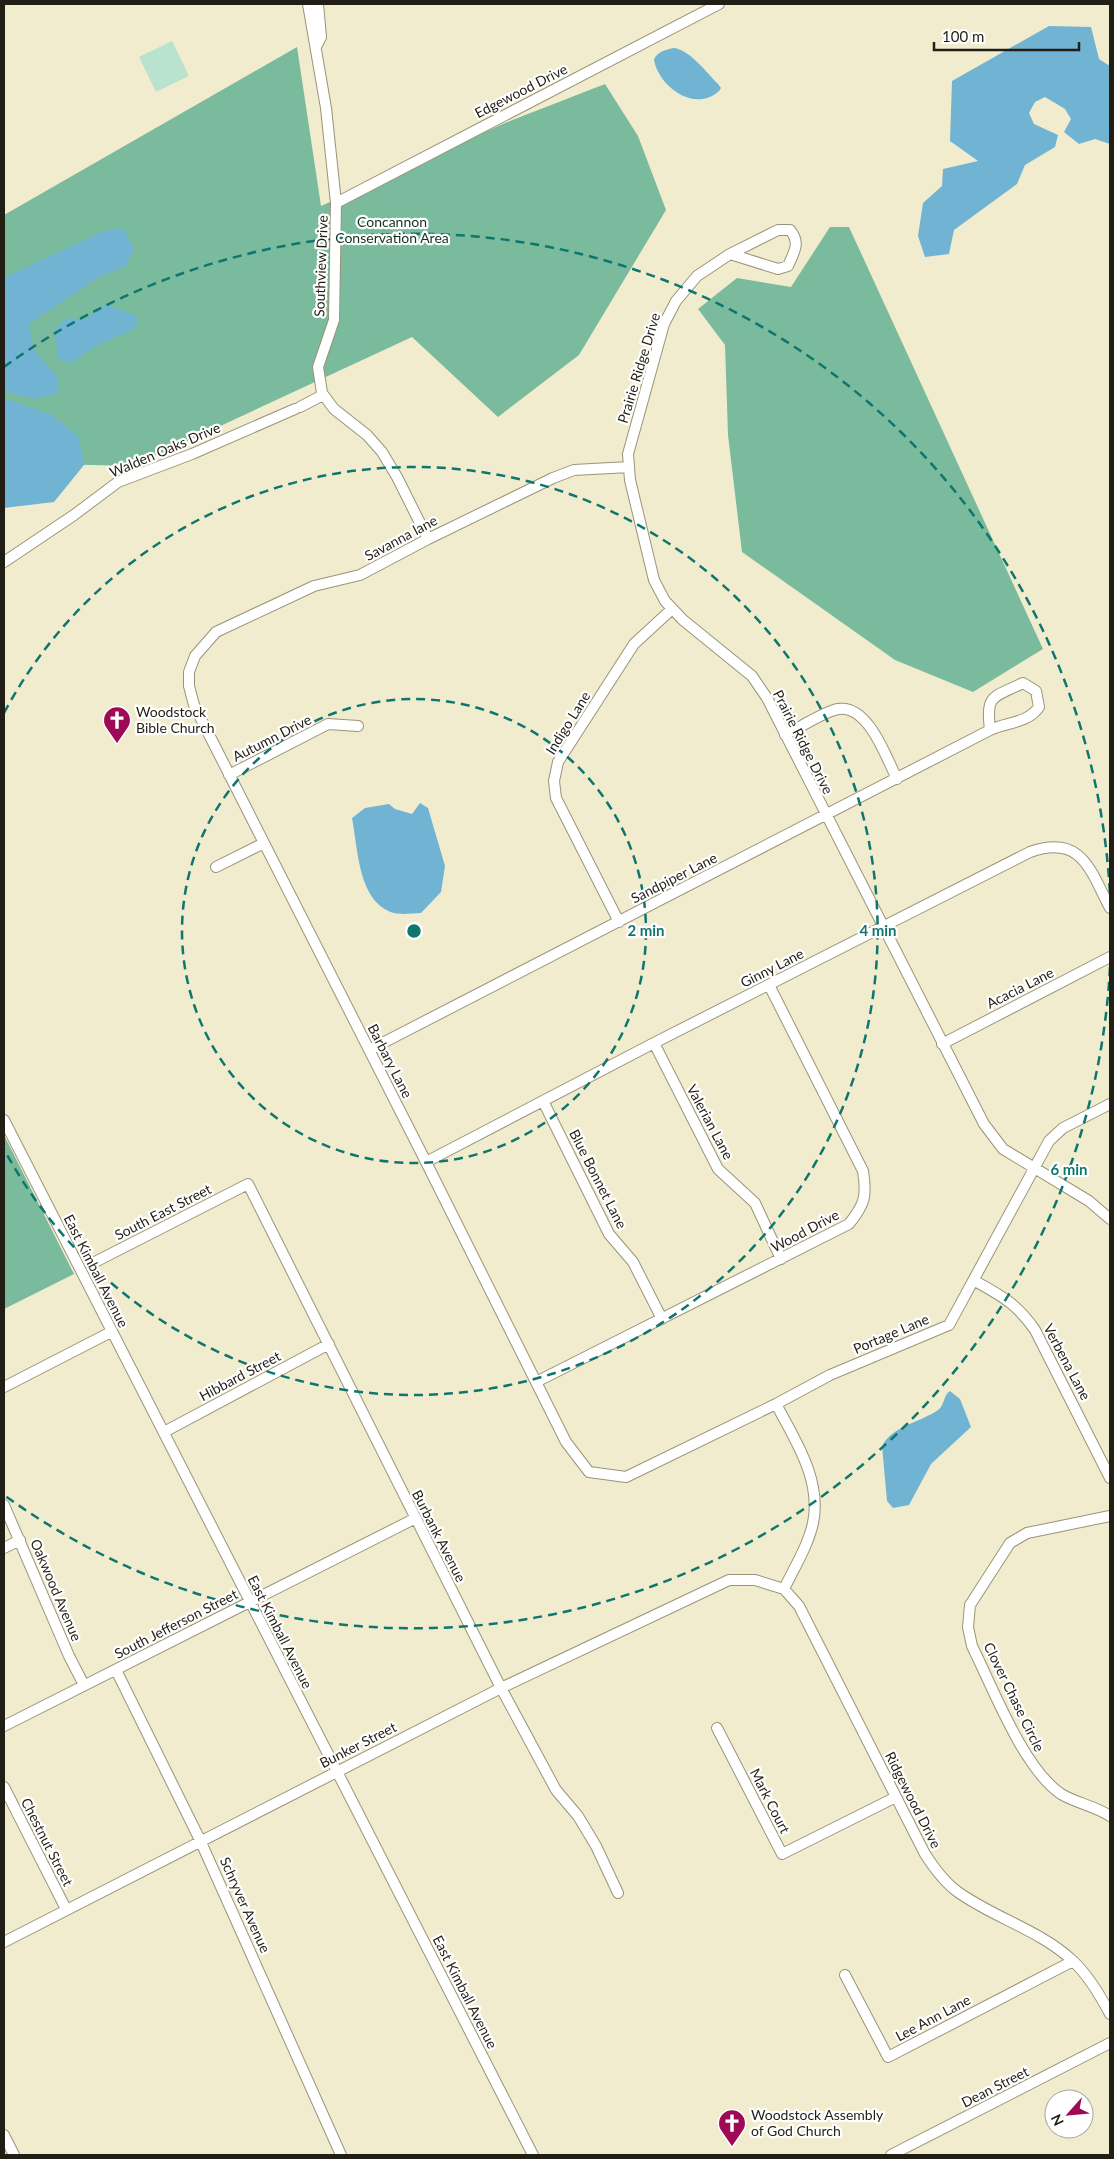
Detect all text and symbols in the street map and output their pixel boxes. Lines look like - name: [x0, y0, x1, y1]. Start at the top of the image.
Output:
- scale bar: [934, 20, 1079, 52]
- text: 100 m: [942, 27, 984, 45]
- street label: Edgewood Drive: [472, 60, 570, 121]
- park label: Concannon Conservation Area: [335, 213, 449, 246]
- street label: Southview Drive: [310, 215, 331, 317]
- street label: Prairie Ridge Drive: [614, 311, 663, 425]
- street label: Walden Oaks Drive: [107, 419, 223, 481]
- street label: Savanna lane: [361, 511, 440, 564]
- street label: Prairie Ridge Drive: [770, 687, 837, 797]
- street label: Indigo Lane: [542, 688, 594, 757]
- place label: Woodstock Bible Church: [136, 703, 215, 736]
- church icon: Woodstock Bible Church: [102, 705, 132, 744]
- street label: Autumn Drive: [230, 710, 314, 765]
- street label: Sandpiper Lane: [628, 849, 720, 907]
- text: 2 min: [627, 921, 665, 939]
- text: 4 min: [859, 921, 897, 939]
- centre of rings: [405, 922, 423, 940]
- street label: Ginny Lane: [737, 944, 806, 991]
- street label: Acacia Lane: [983, 963, 1056, 1012]
- street label: Barbary Lane: [365, 1021, 416, 1101]
- street label: Valerian Lane: [684, 1081, 737, 1162]
- street label: Blue Bonnet Lane: [566, 1126, 631, 1231]
- text: 6 min: [1050, 1160, 1088, 1178]
- street label: South East Street: [112, 1180, 214, 1243]
- street label: Wood Drive: [768, 1206, 842, 1256]
- street label: East Kimball Avenue: [61, 1211, 132, 1330]
- street label: Portage Lane: [850, 1310, 931, 1357]
- street label: Verbena Lane: [1040, 1321, 1095, 1403]
- street label: Hibbard Street: [196, 1347, 283, 1404]
- street label: Burbank Avenue: [409, 1487, 470, 1585]
- street label: Oakwood Avenue: [27, 1536, 86, 1643]
- street label: East Kimball Avenue: [245, 1572, 316, 1691]
- street label: South Jefferson Street: [111, 1585, 240, 1662]
- street label: Clover Chase Circle: [981, 1639, 1048, 1754]
- street label: Bunker Street: [317, 1718, 399, 1771]
- street label: Ridgewood Drive: [882, 1749, 945, 1851]
- street label: Mark Court: [747, 1765, 794, 1836]
- street label: Chestnut Street: [18, 1795, 77, 1889]
- street label: Schryver Avenue: [217, 1854, 274, 1955]
- street label: East Kimball Avenue: [430, 1932, 501, 2051]
- street label: Lee Ann Lane: [892, 1991, 973, 2044]
- street label: Dean Street: [958, 2062, 1031, 2111]
- north arrow: [1044, 2089, 1094, 2139]
- place label: Woodstock Assembly of God Church: [751, 2106, 884, 2139]
- church icon: Woodstock Assembly of God Church: [717, 2108, 747, 2147]
- text: N: [1047, 2111, 1067, 2129]

